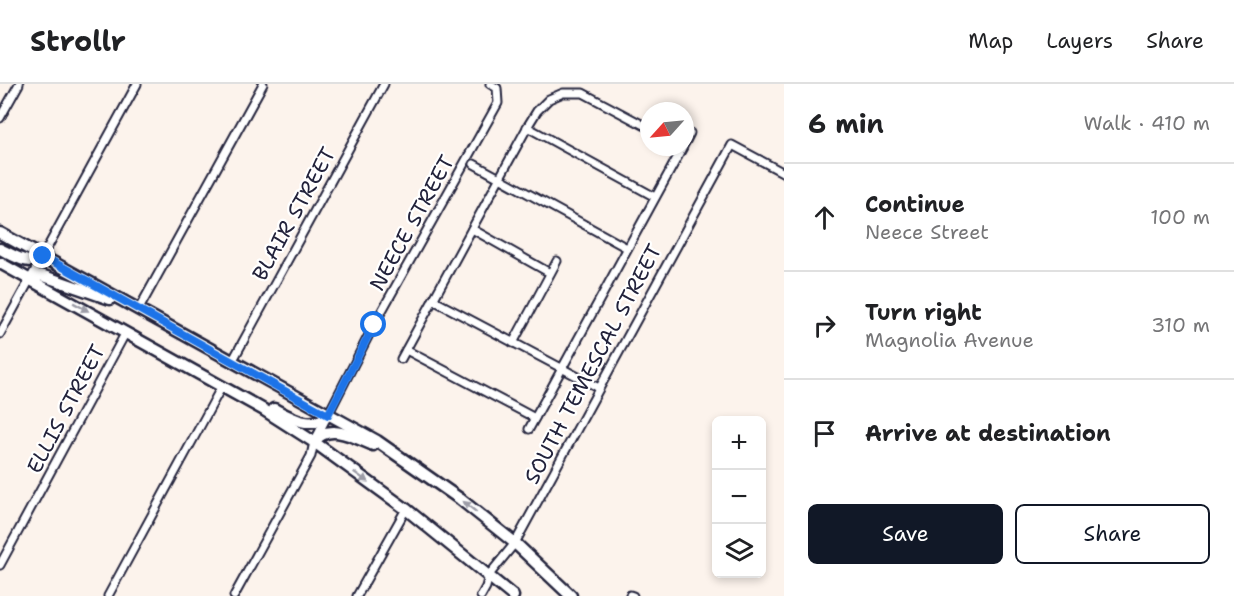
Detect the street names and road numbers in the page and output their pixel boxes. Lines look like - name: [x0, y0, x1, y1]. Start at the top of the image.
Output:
- street label: BLAIR STREET: [246, 142, 342, 286]
- street label: NEECE STREET: [363, 150, 461, 296]
- street label: SOUTH TEMESCAL STREET: [518, 239, 668, 489]
- street label: ELLIS STREET: [20, 340, 112, 478]

